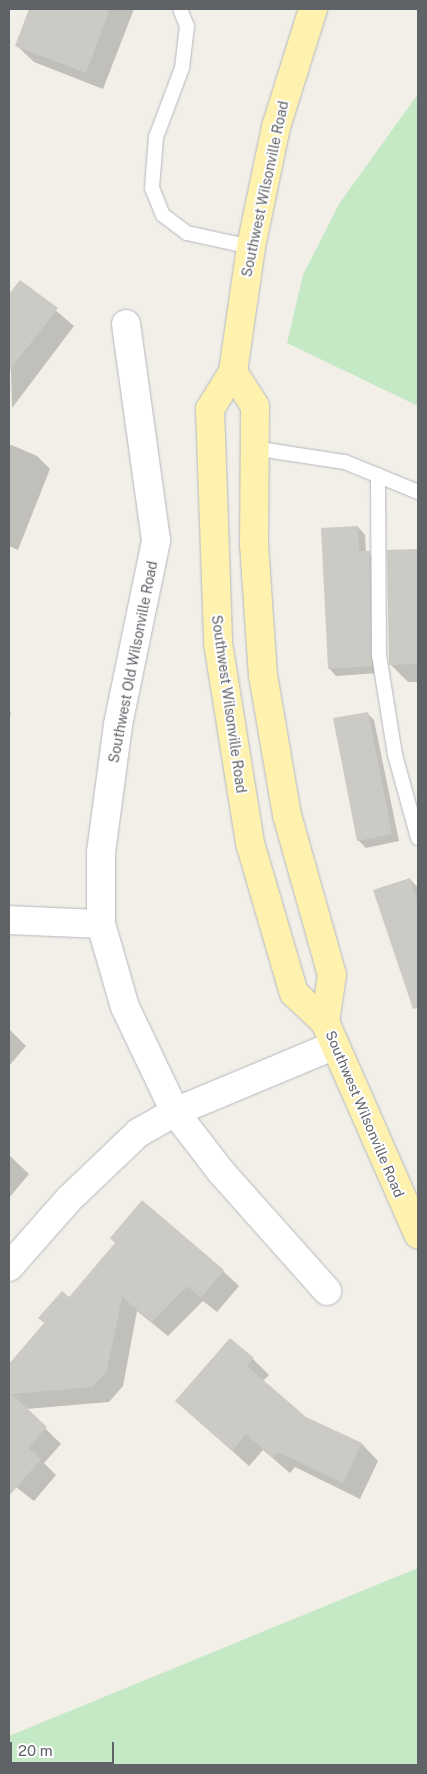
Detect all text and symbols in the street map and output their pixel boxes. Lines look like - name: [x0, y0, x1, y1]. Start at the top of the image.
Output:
- street label: Southwest Wilsonville Road: [238, 99, 292, 279]
- street label: Southwest Old Wilsonville Road: [105, 559, 161, 765]
- street label: Southwest Wilsonville Road: [208, 614, 250, 794]
- street label: Southwest Wilsonville Road: [322, 1028, 408, 1200]
- scale bar: [12, 1732, 116, 1764]
- text: 20 m: [18, 1742, 53, 1759]

